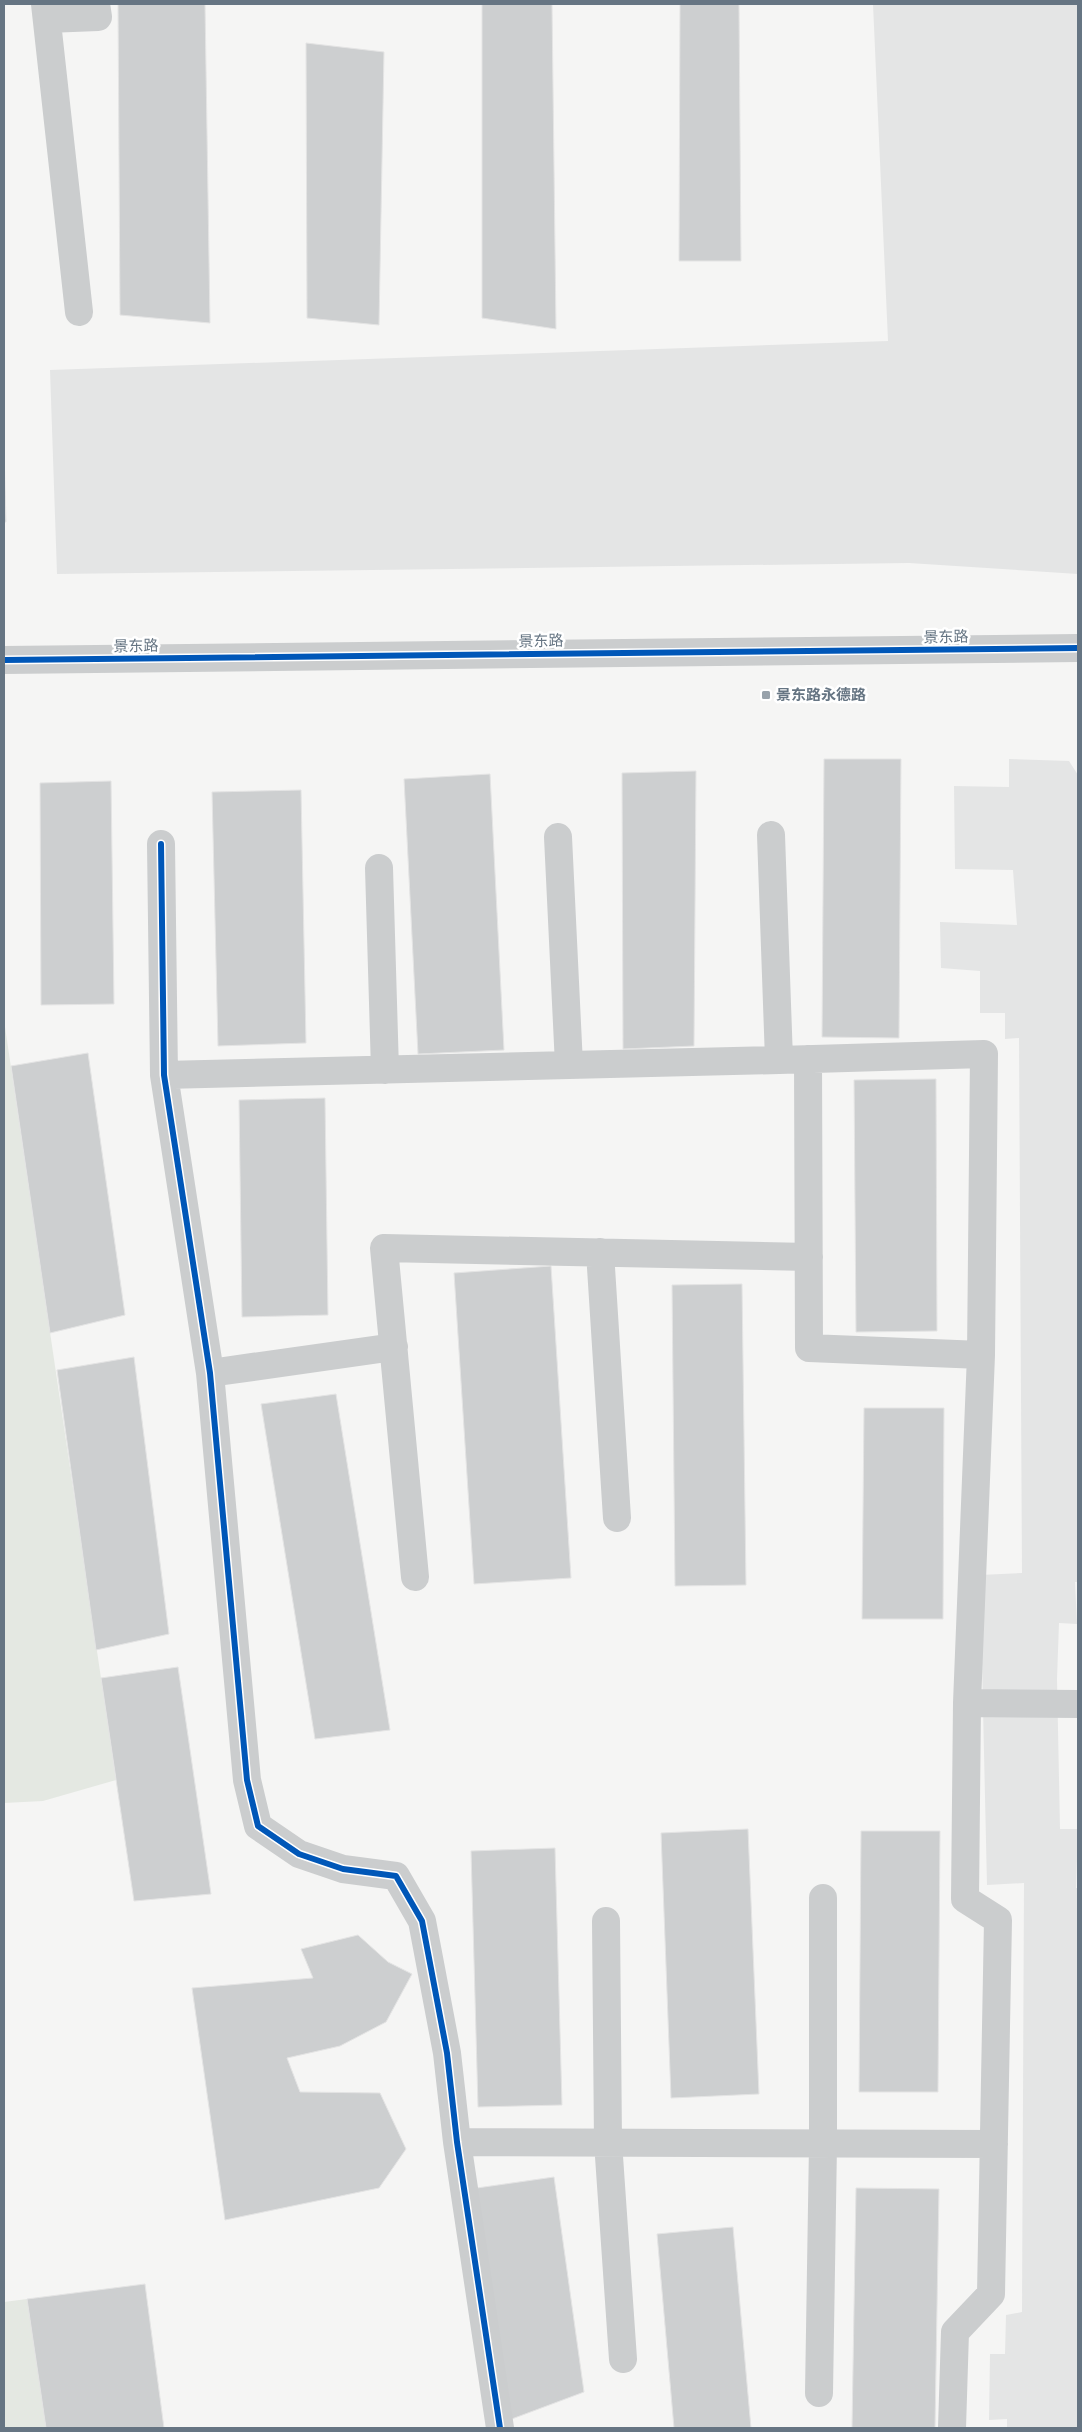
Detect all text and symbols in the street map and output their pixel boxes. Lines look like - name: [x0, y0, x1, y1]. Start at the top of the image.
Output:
- street label: 景东路: [923, 628, 969, 646]
- street label: 景东路: [518, 632, 564, 650]
- street label: 景东路: [113, 637, 159, 655]
- place label: 景东路永德路: [776, 686, 866, 704]
- marker: 景东路永德路: [760, 689, 772, 701]

